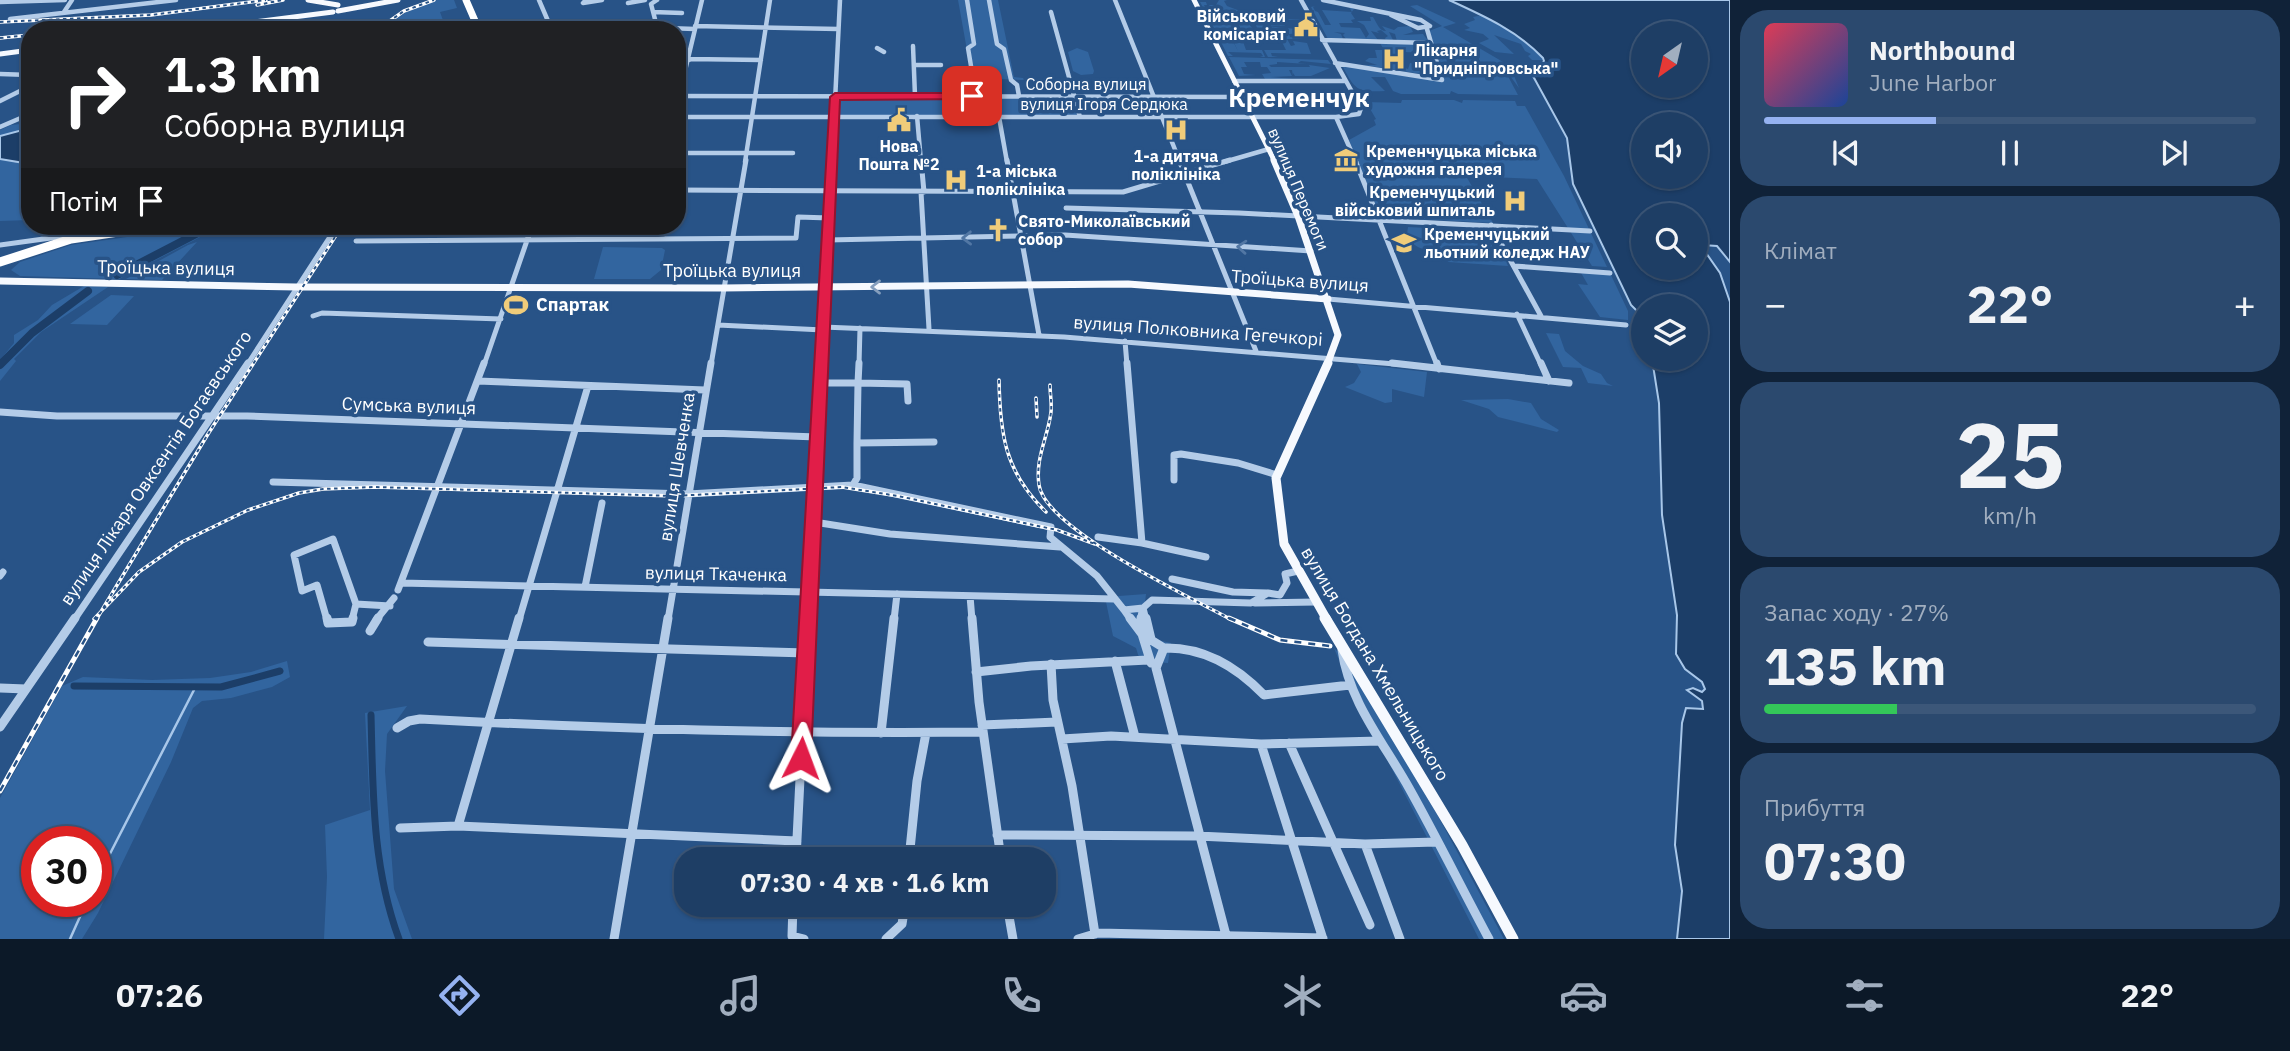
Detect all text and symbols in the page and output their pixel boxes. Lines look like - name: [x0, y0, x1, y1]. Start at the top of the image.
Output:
- place label: Військовий комісаріат: [1197, 6, 1286, 44]
- public building icon: Військовий комісаріат: [1292, 11, 1320, 39]
- north arrow: [1631, 21, 1708, 98]
- map controls: [1631, 21, 1708, 371]
- text: Northbound: [1869, 33, 2016, 67]
- place label: Лікарня "Придніпровська": [1414, 40, 1558, 78]
- text: 1.3 km: [164, 42, 322, 105]
- hospital icon: Лікарня "Придніпровська": [1380, 45, 1408, 73]
- icon: right: [49, 49, 140, 140]
- pin: [942, 66, 1002, 126]
- text: June Harbor: [1869, 67, 1997, 97]
- street label: Соборна вулиця: [1025, 74, 1147, 94]
- icon: arrive: [953, 77, 991, 115]
- district label: Кременчук: [1228, 80, 1370, 114]
- street label: вулиця Ігоря Сердюка: [1020, 94, 1188, 114]
- text: Соборна вулиця: [164, 104, 406, 146]
- public building icon: Нова Пошта №2: [885, 106, 913, 134]
- button: sound: [1631, 112, 1708, 189]
- hospital icon: 1-а дитяча поліклініка: [1162, 116, 1190, 144]
- street label: вулиця Перемоги: [1264, 125, 1334, 253]
- icon: previous: [1827, 134, 1865, 172]
- icon: pause: [1991, 134, 2029, 172]
- icon: next: [2155, 134, 2193, 172]
- place label: Нова Пошта №2: [858, 136, 940, 174]
- place label: Кременчуцька міська художня галерея: [1366, 141, 1537, 179]
- place label: 1-а дитяча поліклініка: [1131, 146, 1221, 184]
- museum icon: Кременчуцька міська художня галерея: [1332, 146, 1360, 174]
- place label: 1-а міська поліклініка: [976, 161, 1065, 199]
- hospital icon: 1-а міська поліклініка: [942, 166, 970, 194]
- icon: arrive: [132, 182, 170, 220]
- place label: Кременчуцький військовий шпиталь: [1335, 182, 1495, 220]
- text: Потім: [49, 184, 118, 218]
- hospital icon: Кременчуцький військовий шпиталь: [1501, 187, 1529, 215]
- button: search: [1631, 203, 1708, 280]
- place label: Свято-Миколаївський собор: [1018, 211, 1190, 249]
- church icon: Свято-Миколаївський собор: [984, 216, 1012, 244]
- place label: Кременчуцький льотний коледж НАУ: [1424, 224, 1590, 262]
- school or university icon: Кременчуцький льотний коледж НАУ: [1390, 229, 1418, 257]
- one-way arrow: [961, 230, 972, 246]
- text: Клімат: [1764, 235, 1837, 265]
- one-way arrow: [1237, 239, 1248, 254]
- street label: Троїцька вулиця: [97, 255, 235, 280]
- street label: Троїцька вулиця: [663, 259, 801, 282]
- street label: Троїцька вулиця: [1230, 264, 1370, 297]
- text: 22°: [1967, 270, 2053, 337]
- one-way arrow: [870, 279, 881, 295]
- text: −: [1764, 279, 1787, 328]
- text: +: [2233, 279, 2256, 328]
- sports icon: Спартак: [502, 291, 530, 319]
- place label: Спартак: [536, 293, 609, 316]
- button: layers: [1631, 294, 1708, 371]
- street label: вулиця Полковника Гегечкорі: [1073, 310, 1323, 351]
- street label: вулиця Лікаря Овксентія Богаєвського: [55, 326, 256, 610]
- street label: вулиця Шевченка: [653, 390, 700, 543]
- street label: Сумська вулиця: [341, 392, 477, 419]
- text: 25: [1955, 395, 2065, 513]
- text: km/h: [1983, 500, 2037, 530]
- street label: вулиця Богдана Хмельницького: [1296, 542, 1455, 785]
- street label: вулиця Ткаченка: [645, 561, 788, 586]
- text: Запас ходу · 27%: [1764, 597, 1949, 627]
- text: 135 km: [1764, 632, 1946, 699]
- position arrow: [764, 721, 838, 795]
- text: Прибуття: [1764, 792, 1865, 822]
- speed limit sign: 30: [21, 826, 112, 917]
- text: 07:30: [1764, 827, 1906, 894]
- text: 07:30 · 4 хв · 1.6 km: [740, 865, 990, 899]
- icon: directions: [435, 971, 484, 1020]
- icon: music: [716, 971, 765, 1020]
- icon: phone: [997, 971, 1046, 1020]
- icon: climate: [1278, 971, 1327, 1020]
- icon: car: [1559, 971, 1608, 1020]
- icon: filters: [1840, 971, 1889, 1020]
- text: 07:26: [116, 974, 203, 1016]
- text: 22°: [2121, 974, 2174, 1016]

